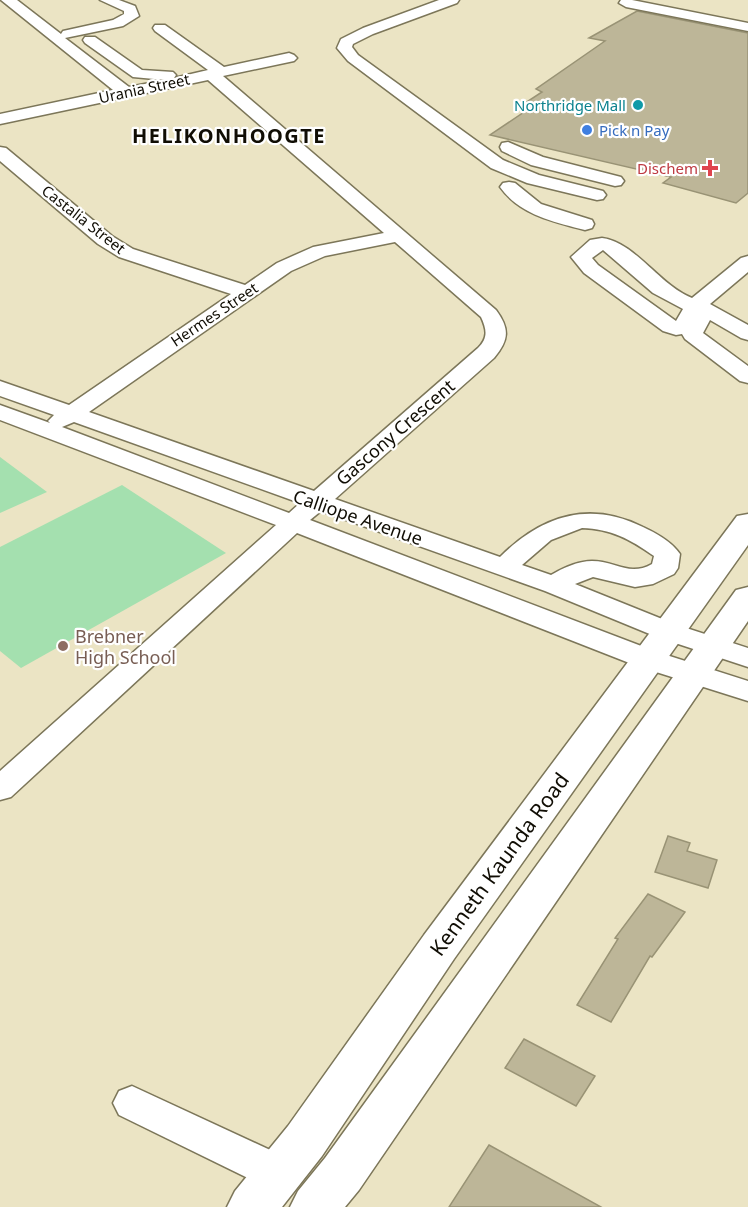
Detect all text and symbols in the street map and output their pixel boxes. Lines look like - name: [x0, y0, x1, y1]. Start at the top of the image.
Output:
- street label: Urania Street: [97, 68, 192, 107]
- place label: Northridge Mall: [514, 95, 626, 115]
- marker: Northridge Mall: [631, 98, 645, 112]
- place label: Pick n Pay: [599, 120, 670, 140]
- district label: HELIKONHOOGTE: [132, 122, 326, 149]
- marker: Pick n Pay: [580, 123, 594, 137]
- place label: Dischem: [637, 158, 698, 178]
- marker: Dischem: [703, 161, 717, 175]
- street label: Castalia Street: [38, 180, 130, 258]
- street label: Hermes Street: [166, 277, 262, 351]
- street label: Gascony Crescent: [331, 373, 460, 490]
- street label: Calliope Avenue: [290, 484, 426, 550]
- place label: Brebner High School: [75, 624, 176, 669]
- marker: Brebner High School: [56, 639, 70, 653]
- street label: Kenneth Kaunda Road: [423, 767, 575, 961]

